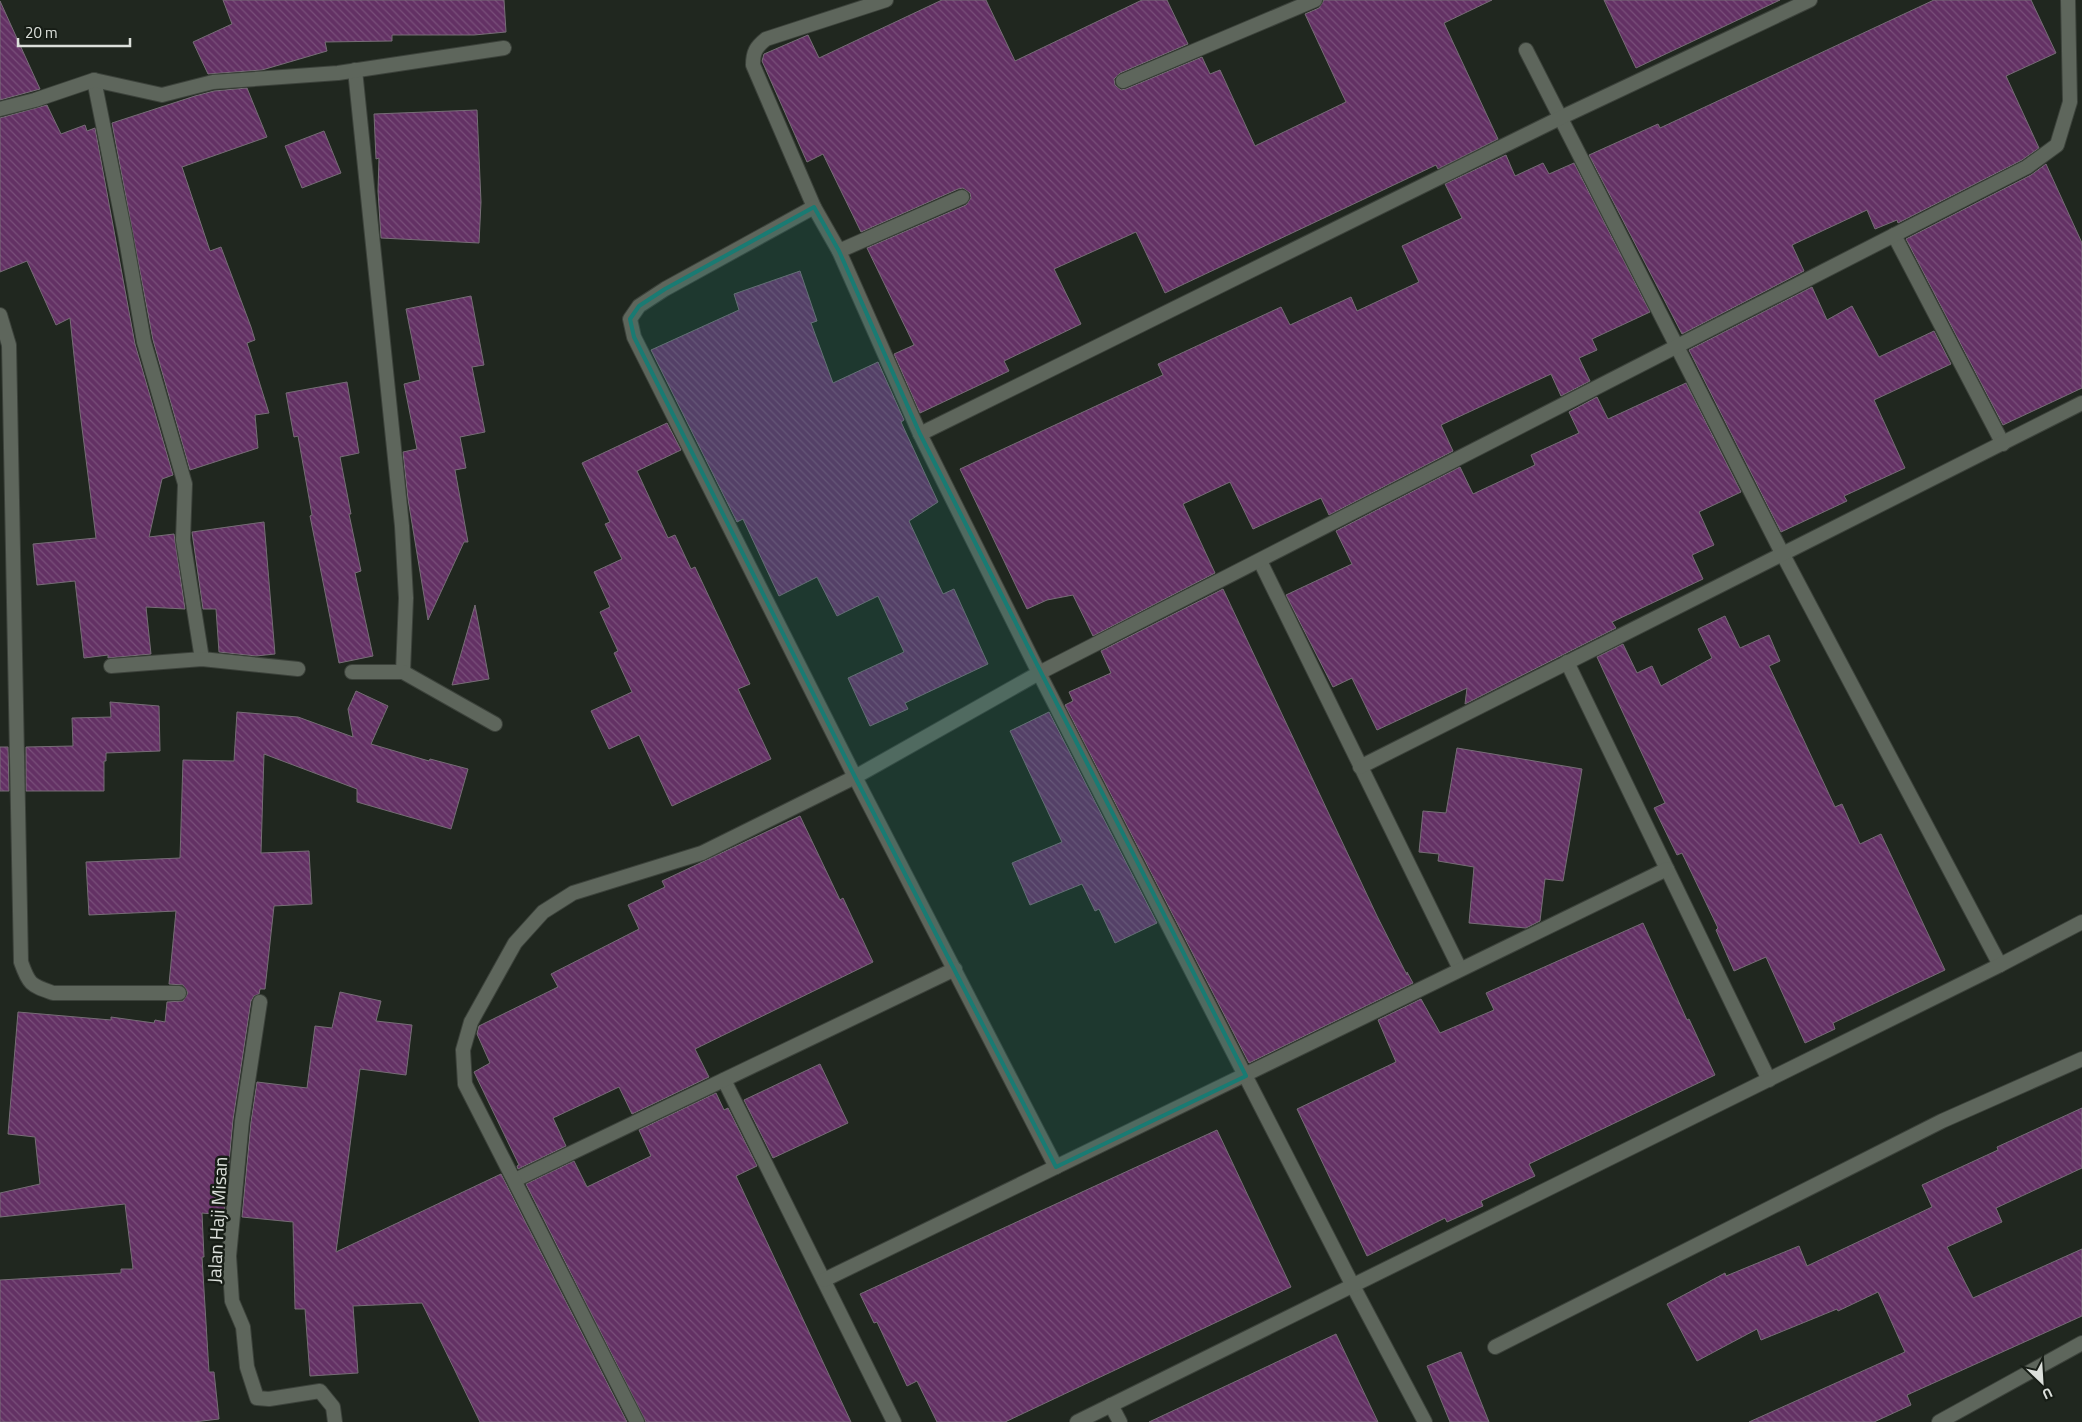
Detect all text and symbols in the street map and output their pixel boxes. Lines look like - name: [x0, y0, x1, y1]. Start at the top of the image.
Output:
- scale bar: [18, 15, 130, 47]
- text: 20 m: [25, 21, 58, 44]
- street label: Jalan Haji Misan: [199, 1156, 234, 1284]
- north arrow: [2017, 1357, 2067, 1407]
- text: U: [2039, 1383, 2056, 1406]

